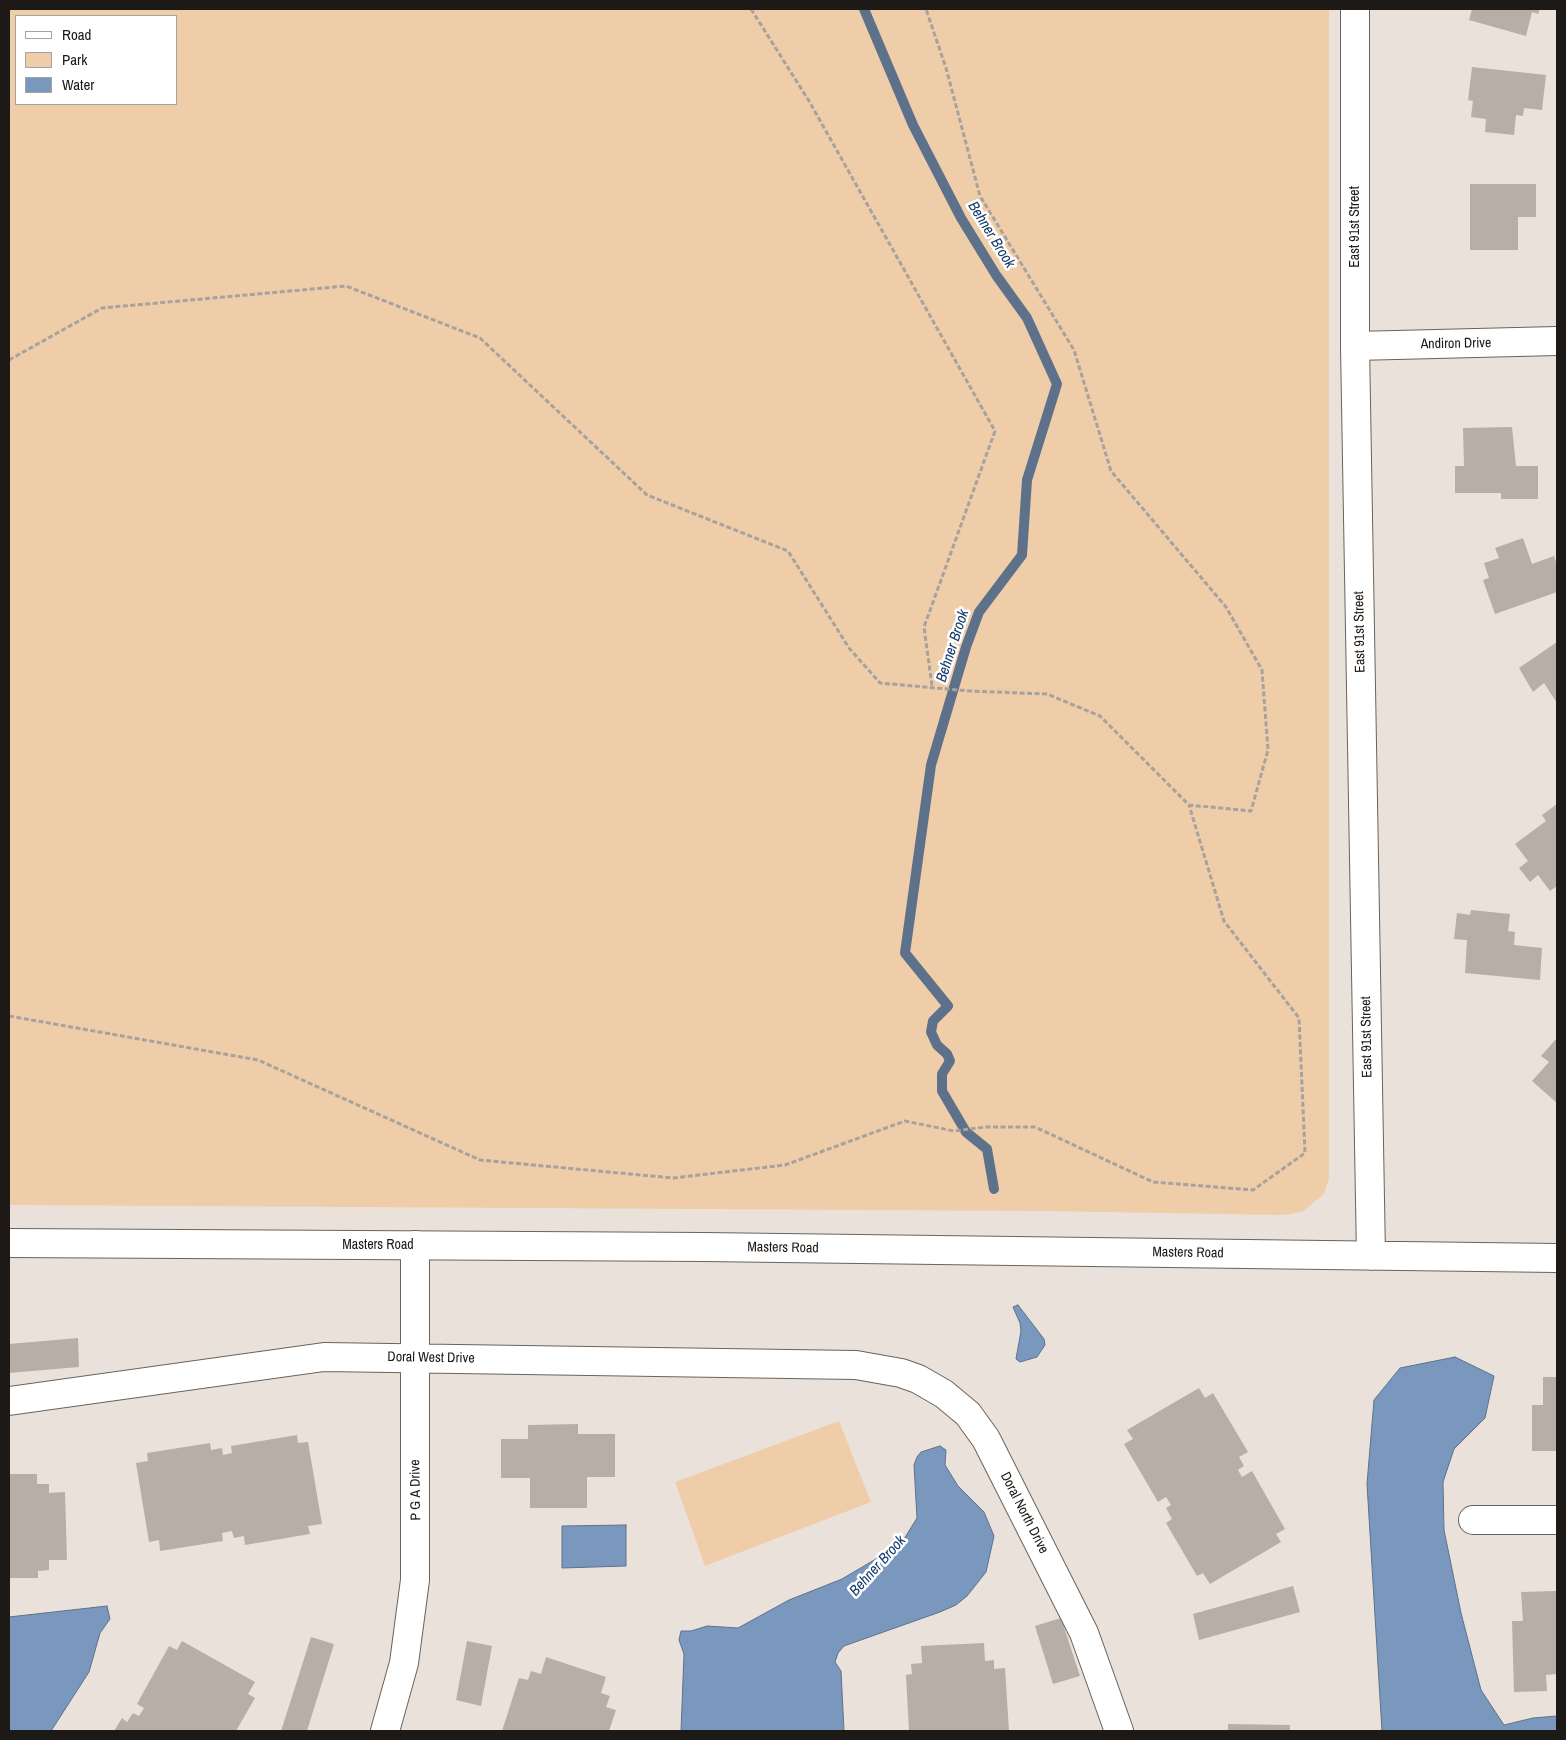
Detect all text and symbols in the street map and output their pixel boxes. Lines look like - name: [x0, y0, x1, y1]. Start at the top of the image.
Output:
- legend: [15, 15, 178, 105]
- text: Road: [62, 24, 91, 45]
- text: Park: [62, 49, 87, 70]
- text: Water: [62, 74, 94, 95]
- street label: East 91st Street: [1347, 186, 1363, 268]
- water label: Behner Brook: [963, 198, 1019, 272]
- street label: Andiron Drive: [1420, 335, 1492, 353]
- street label: East 91st Street: [1351, 591, 1369, 673]
- water label: Behner Brook: [933, 607, 973, 685]
- street label: East 91st Street: [1358, 996, 1376, 1078]
- street label: Masters Road: [342, 1237, 414, 1253]
- street label: Masters Road: [747, 1239, 819, 1257]
- street label: Masters Road: [1152, 1244, 1224, 1262]
- street label: Doral West Drive: [387, 1349, 475, 1367]
- street label: P G A Drive: [407, 1459, 425, 1521]
- street label: Doral North Drive: [996, 1469, 1052, 1557]
- water label: Behner Brook: [846, 1532, 910, 1600]

